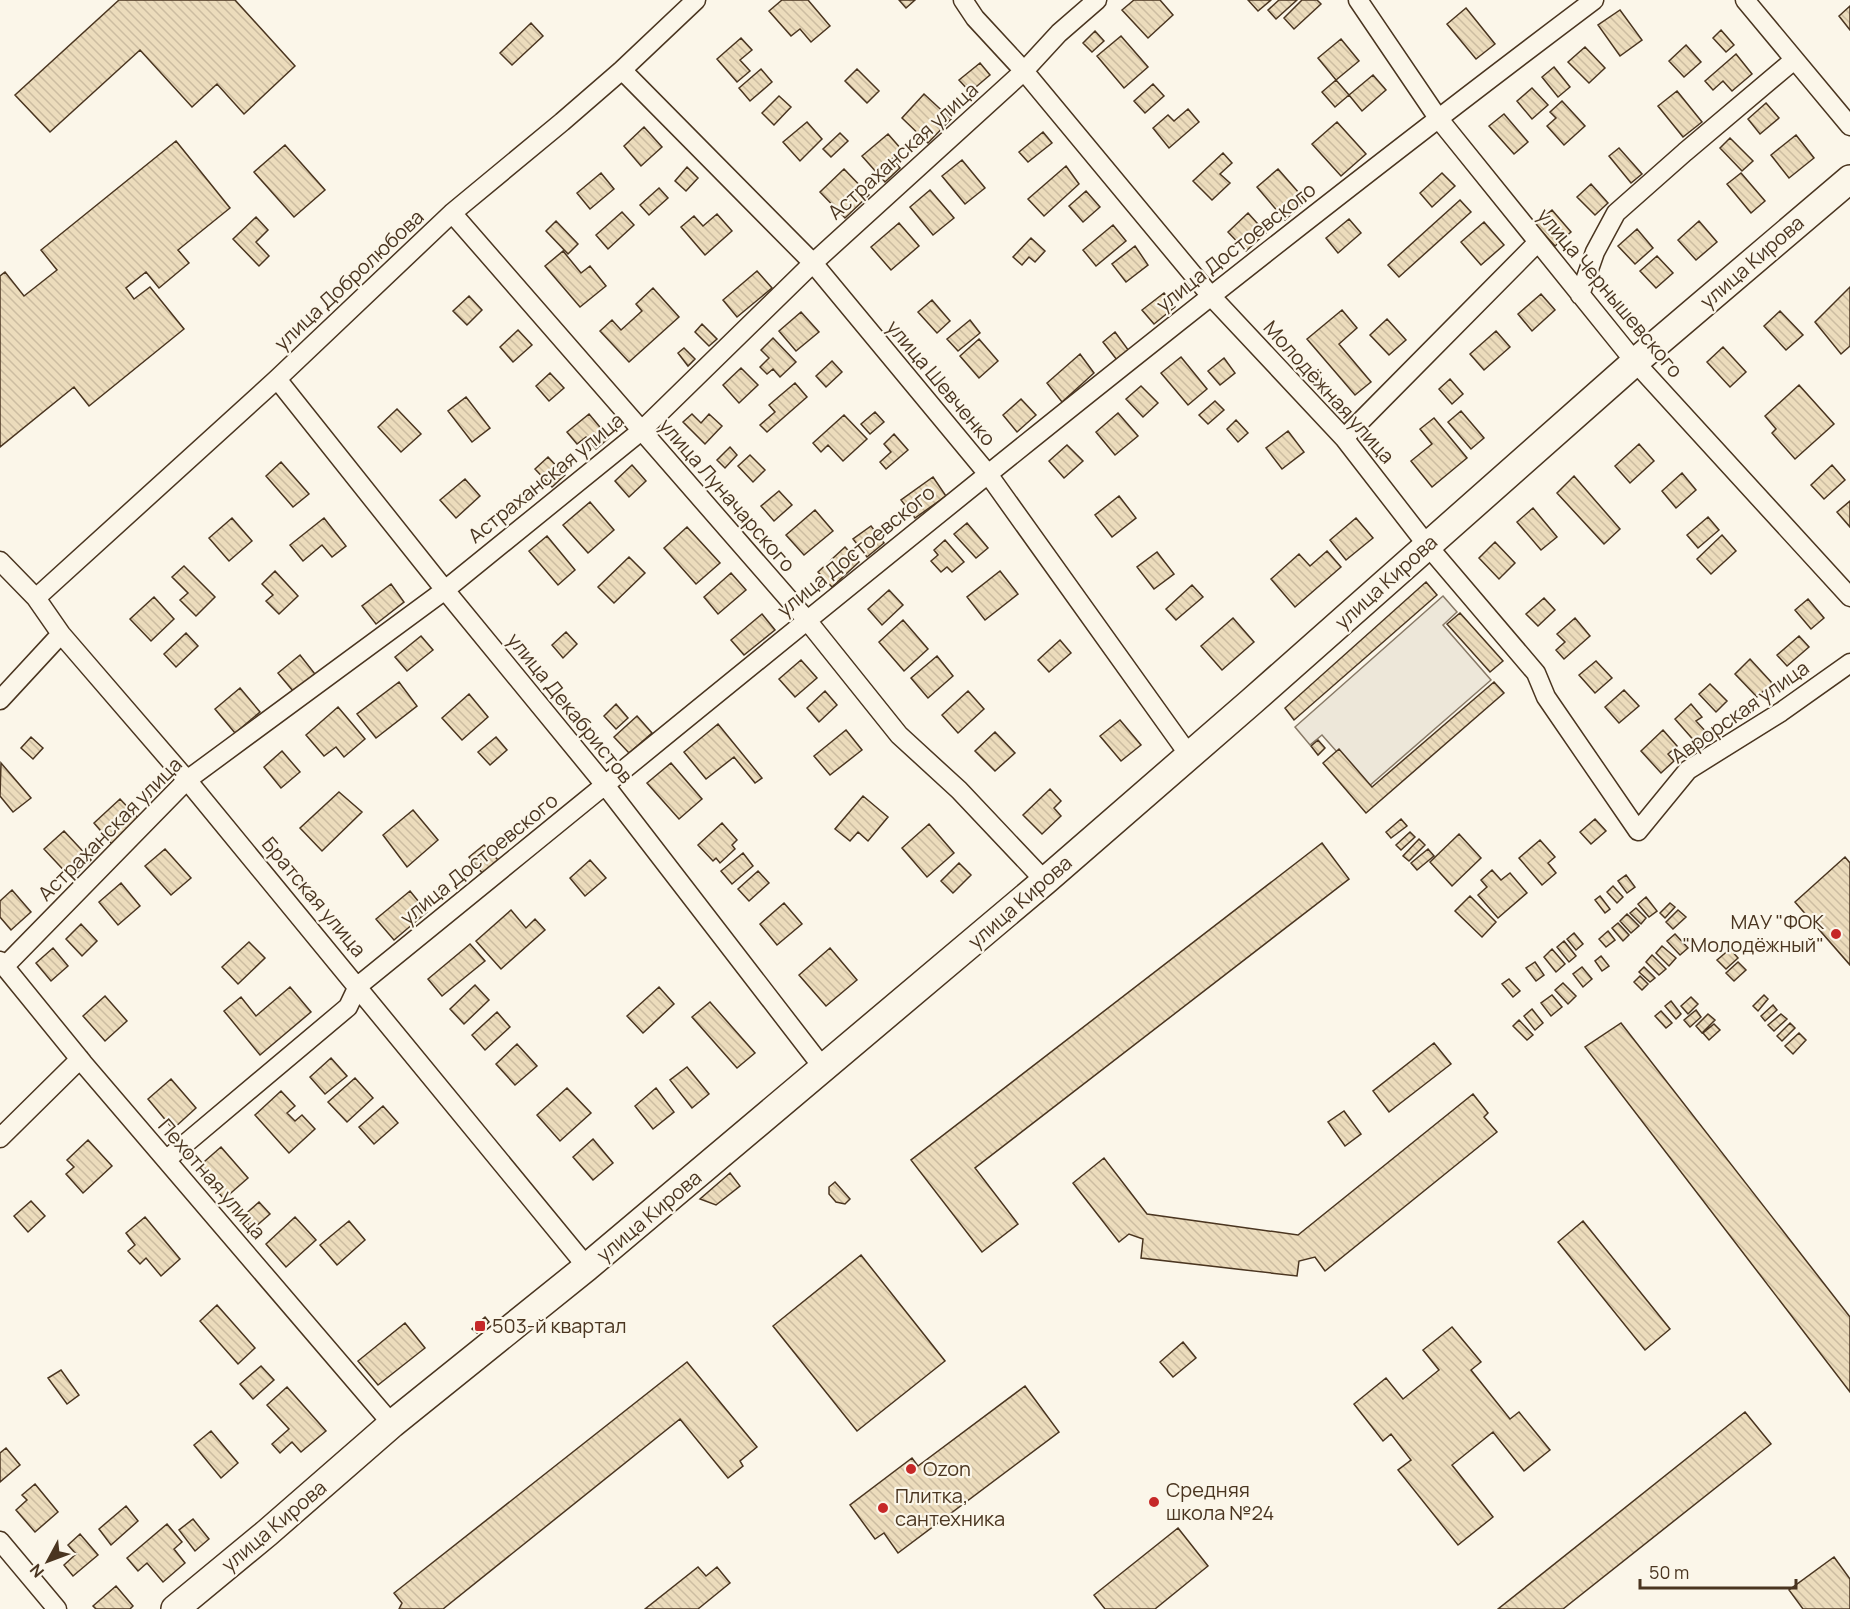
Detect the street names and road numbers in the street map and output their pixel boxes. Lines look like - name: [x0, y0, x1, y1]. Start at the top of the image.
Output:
- street label: Астраханская улица: [822, 76, 984, 225]
- street label: улица Достоевского: [1150, 176, 1321, 317]
- street label: улица Чернышевского: [1531, 202, 1689, 383]
- street label: улица Добролюбова: [268, 203, 429, 356]
- street label: улица Кирова: [1694, 209, 1809, 314]
- street label: улица Шевченко: [881, 314, 1002, 452]
- street label: Молодёжная улица: [1258, 314, 1401, 469]
- street label: Астраханская улица: [462, 406, 629, 549]
- street label: улица Луначарского: [653, 412, 802, 577]
- street label: улица Достоевского: [771, 478, 940, 623]
- street label: улица Кирова: [1329, 528, 1443, 635]
- street label: улица Декабристов: [501, 627, 640, 789]
- street label: Аврорская улица: [1665, 654, 1814, 769]
- street label: Астраханская улица: [32, 751, 188, 907]
- street label: улица Достоевского: [394, 786, 563, 931]
- street label: Братская улица: [256, 831, 372, 962]
- street label: улица Кирова: [962, 849, 1077, 954]
- street label: Пехотная улица: [153, 1113, 272, 1245]
- street label: улица Кирова: [590, 1164, 707, 1267]
- street label: улица Кирова: [215, 1474, 332, 1577]

